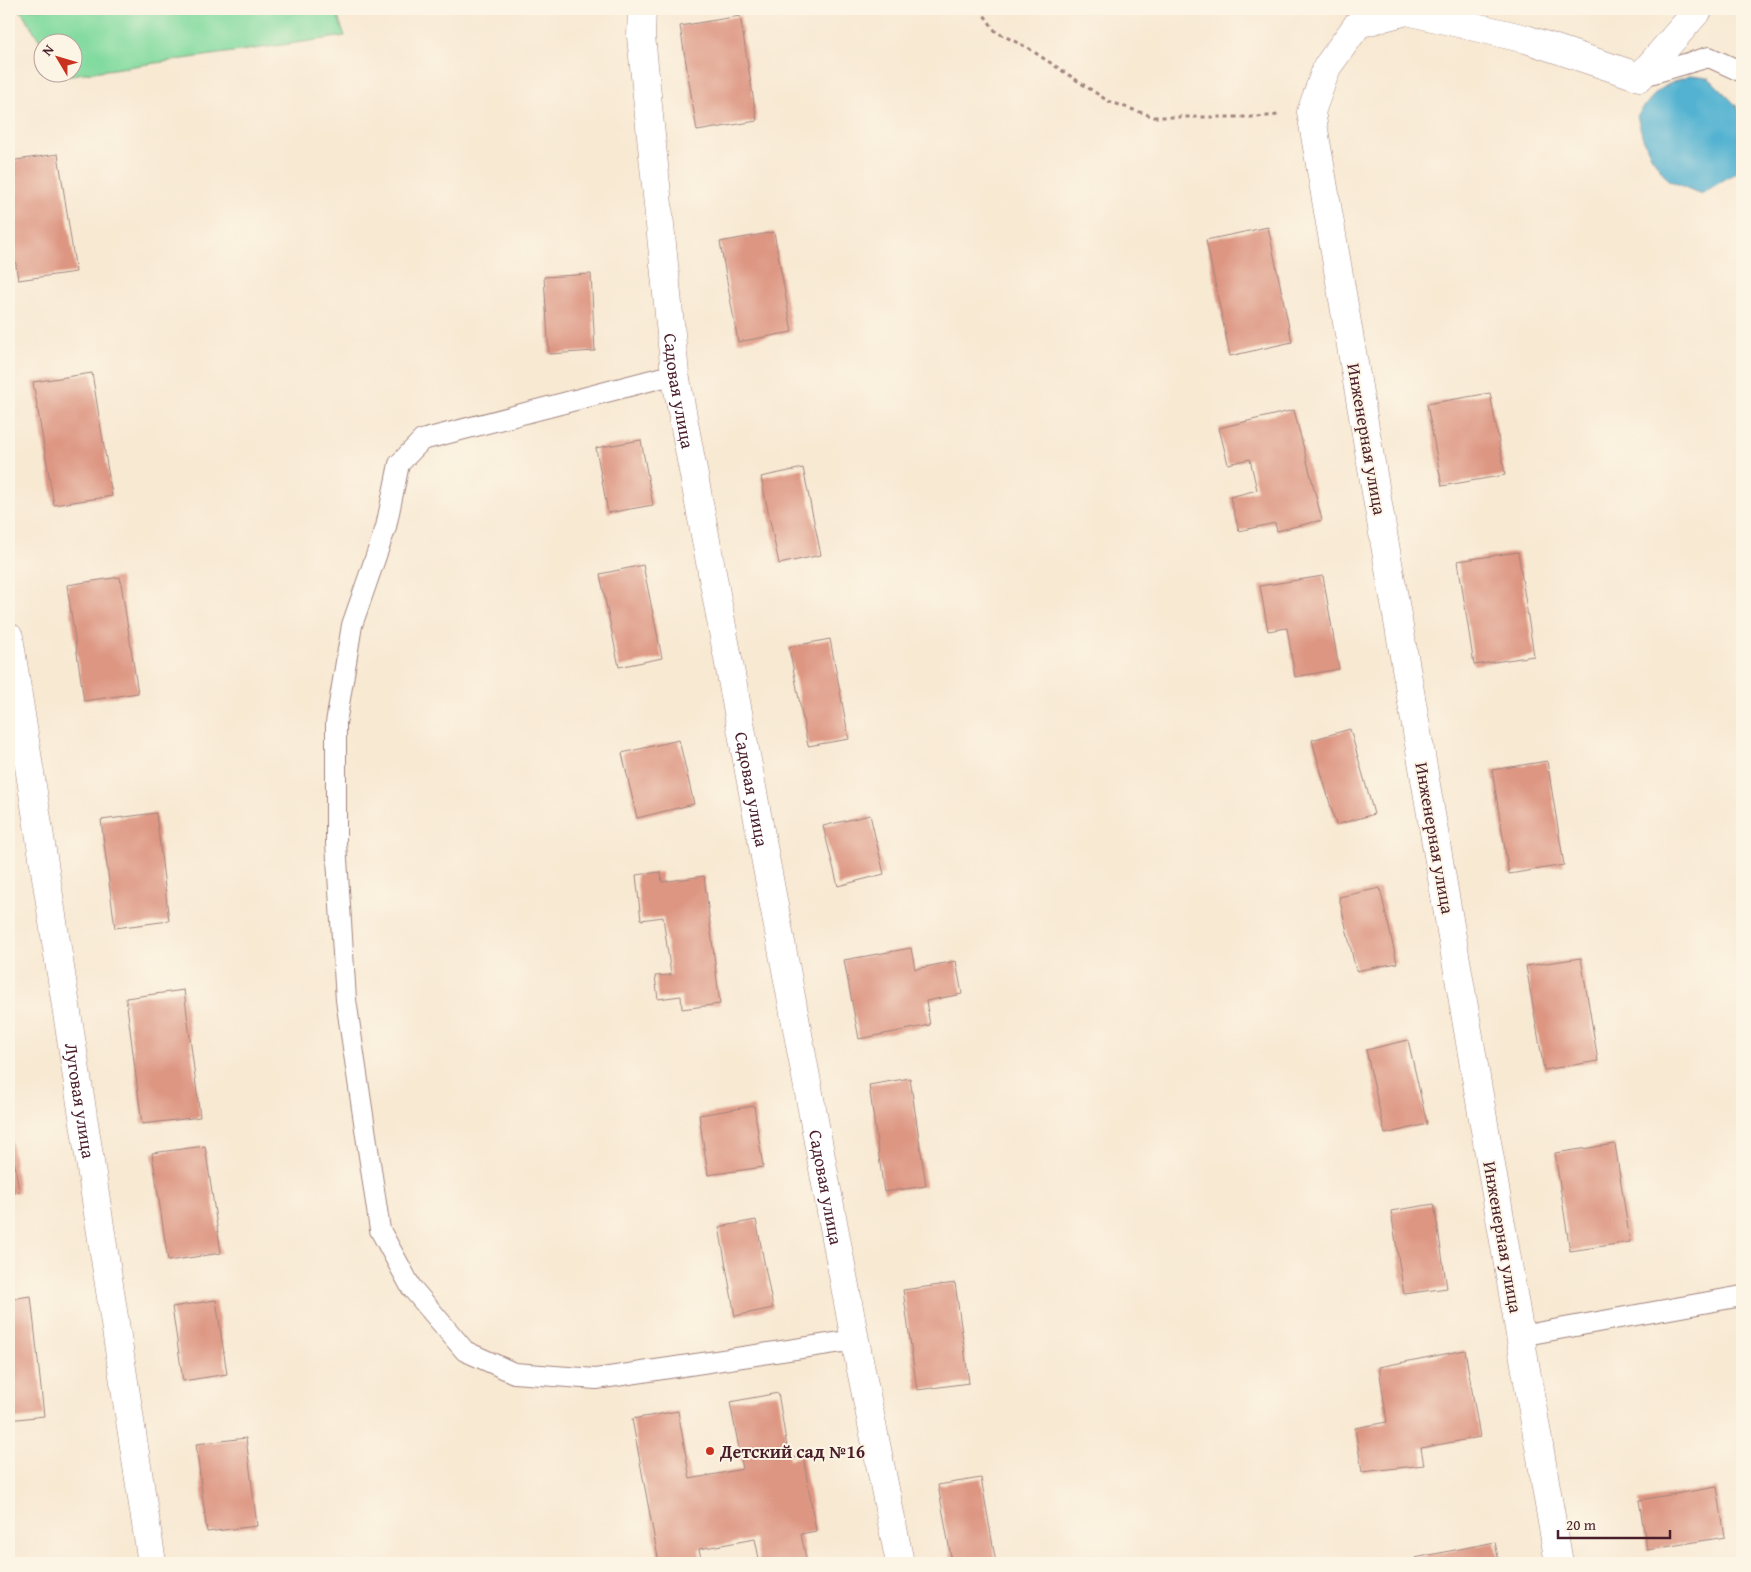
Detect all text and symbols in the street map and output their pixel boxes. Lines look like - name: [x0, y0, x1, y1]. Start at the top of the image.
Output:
- north arrow: [32, 32, 82, 82]
- text: N: [37, 40, 59, 60]
- street label: Садовая улица: [657, 332, 702, 451]
- street label: Инженерная улица: [1340, 361, 1394, 517]
- street label: Садовая улица: [728, 729, 776, 849]
- street label: Инженерная улица: [1408, 760, 1462, 916]
- street label: Луговая улица: [58, 1041, 103, 1161]
- street label: Садовая улица: [803, 1128, 851, 1247]
- street label: Инженерная улица: [1476, 1159, 1530, 1315]
- place label: Детский сад №16: [719, 1438, 865, 1465]
- marker: Детский сад №16: [704, 1445, 716, 1457]
- scale bar: [1558, 1507, 1671, 1539]
- text: 20 m: [1566, 1514, 1597, 1535]

